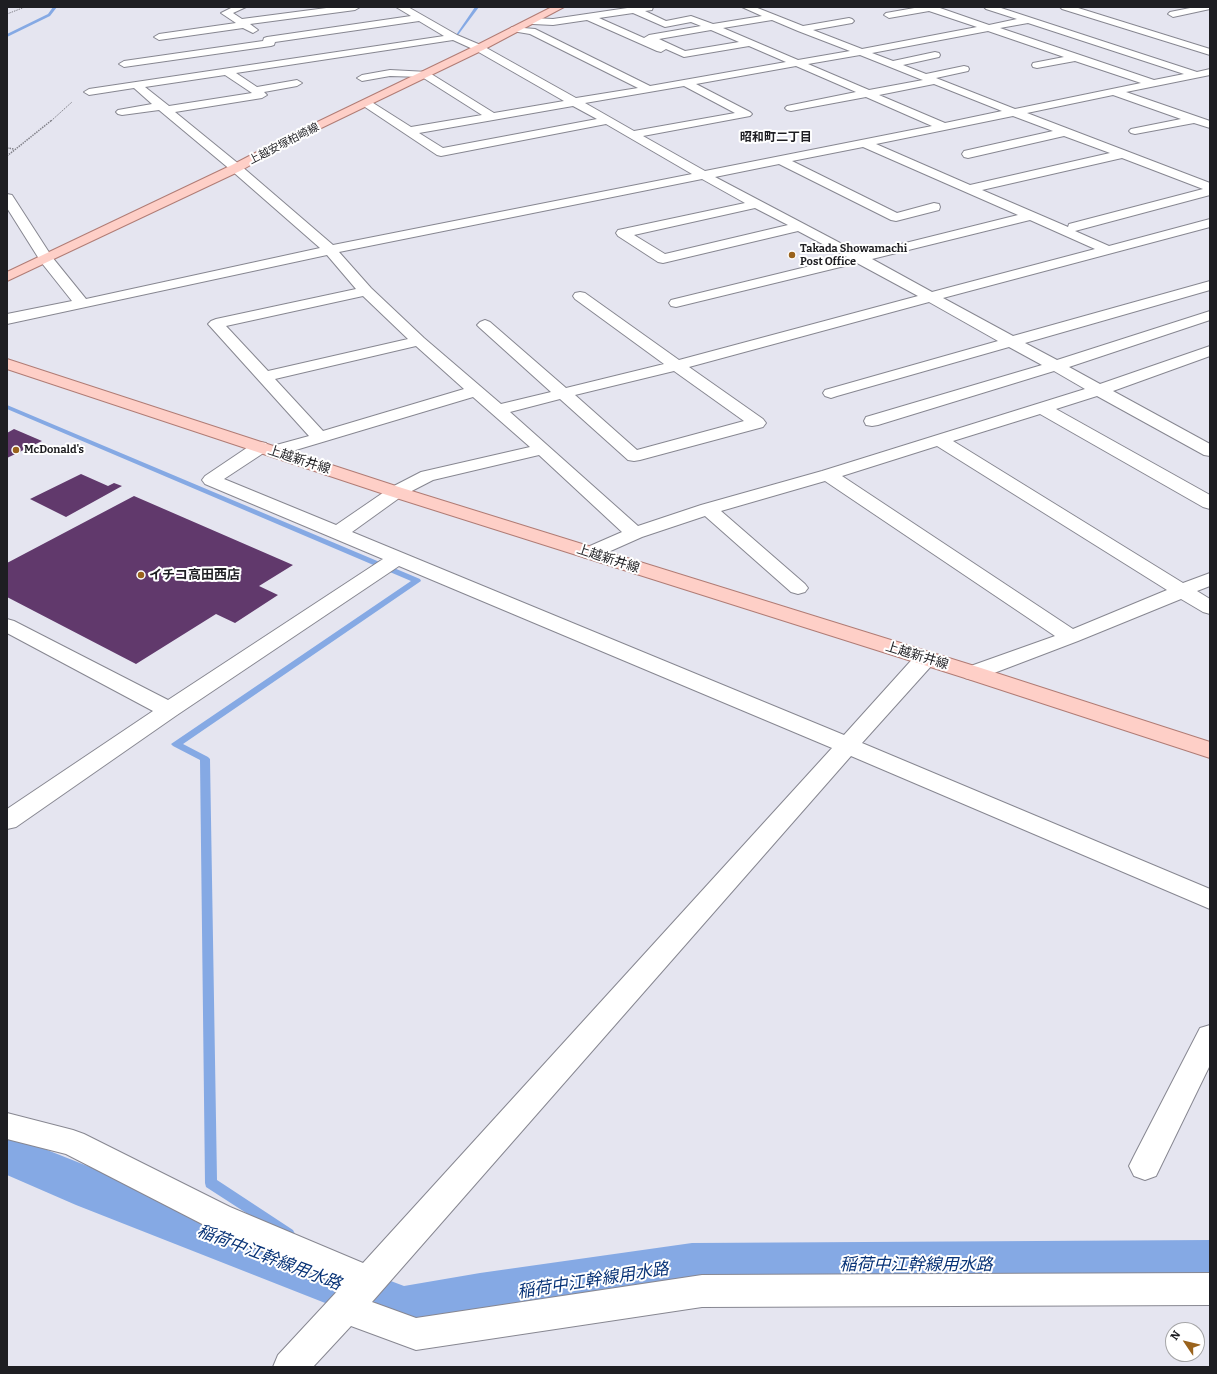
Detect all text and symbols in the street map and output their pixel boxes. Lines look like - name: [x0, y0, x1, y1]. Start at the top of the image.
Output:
- street label: 上越安塚柏崎線: [247, 121, 321, 167]
- district label: 昭和町二丁目: [740, 131, 812, 145]
- place label: Takada Showamachi Post Office: [800, 242, 907, 268]
- marker: Takada Showamachi Post Office: [787, 250, 797, 260]
- place label: McDonald's: [24, 443, 84, 457]
- street label: 上越新井線: [266, 443, 332, 477]
- marker: McDonald's: [11, 445, 21, 455]
- street label: 上越新井線: [575, 542, 641, 576]
- place label: イチコ高田西店: [149, 567, 240, 583]
- marker: イチコ高田西店: [136, 570, 146, 580]
- street label: 上越新井線: [884, 639, 950, 673]
- water label: 稲荷中江幹線用水路: [194, 1221, 344, 1295]
- water label: 稲荷中江幹線用水路: [840, 1255, 992, 1275]
- water label: 稲荷中江幹線用水路: [516, 1259, 670, 1303]
- north arrow: [1165, 1322, 1205, 1362]
- text: N: [1168, 1328, 1183, 1343]

